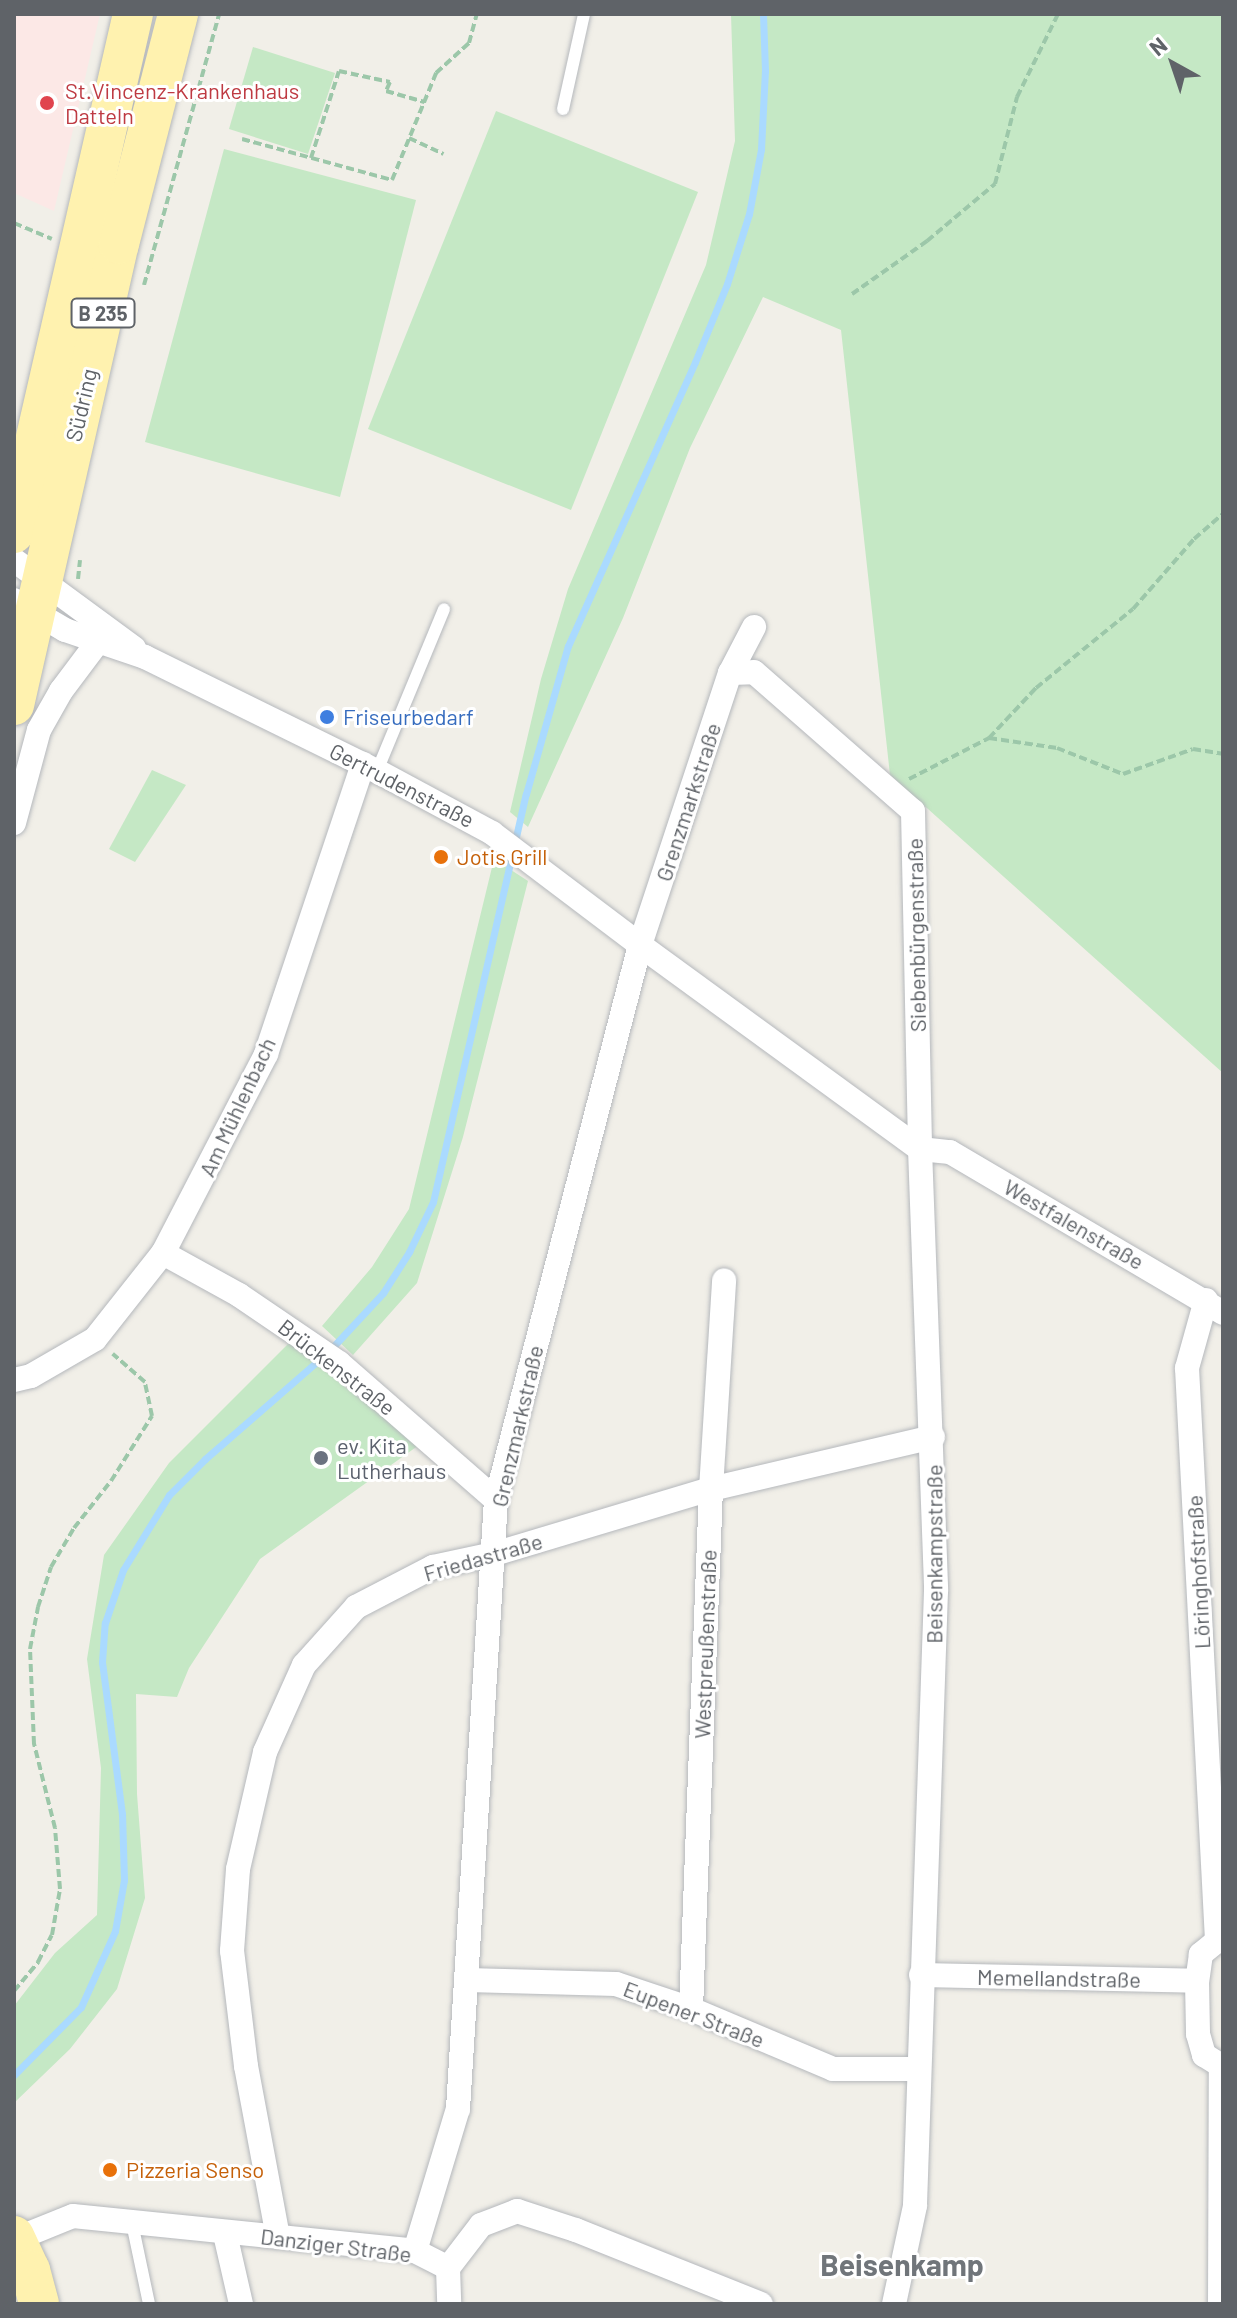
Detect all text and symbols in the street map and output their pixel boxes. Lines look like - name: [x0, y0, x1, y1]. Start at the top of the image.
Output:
- north arrow: [1133, 24, 1213, 104]
- text: N: [1144, 31, 1172, 60]
- place label: St.Vincenz-Krankenhaus Datteln: [65, 77, 299, 128]
- marker: St.Vincenz-Krankenhaus Datteln: [36, 92, 58, 114]
- road number: B 235: [69, 297, 137, 329]
- street label: Südring: [60, 366, 102, 444]
- place label: Friseurbedarf: [343, 704, 474, 730]
- marker: Friseurbedarf: [318, 708, 336, 726]
- street label: Grenzmarkstraße: [650, 720, 726, 884]
- street label: Gertrudenstraße: [325, 737, 479, 833]
- street label: Siebenbürgenstraße: [901, 838, 931, 1032]
- place label: Jotis Grill: [457, 844, 547, 870]
- marker: Jotis Grill: [432, 848, 450, 866]
- street label: Am Mühlenbach: [193, 1033, 281, 1181]
- street label: Westfalenstraße: [999, 1173, 1149, 1275]
- street label: Brückenstraße: [273, 1313, 401, 1421]
- street label: Grenzmarkstraße: [486, 1343, 548, 1509]
- place label: ev. Kita Lutherhaus: [337, 1432, 446, 1484]
- marker: ev. Kita Lutherhaus: [312, 1449, 330, 1467]
- street label: Beisenkampstraße: [921, 1464, 947, 1644]
- street label: Löringhofstraße: [1181, 1494, 1215, 1650]
- street label: Friedastraße: [420, 1527, 546, 1587]
- street label: Westpreußenstraße: [689, 1549, 721, 1739]
- street label: Memellandstraße: [977, 1963, 1141, 1993]
- street label: Eupener Straße: [620, 1975, 768, 2053]
- place label: Pizzeria Senso: [126, 2157, 264, 2183]
- marker: Pizzeria Senso: [101, 2161, 119, 2179]
- street label: Danziger Straße: [259, 2223, 413, 2267]
- district label: Beisenkamp: [820, 2246, 984, 2282]

